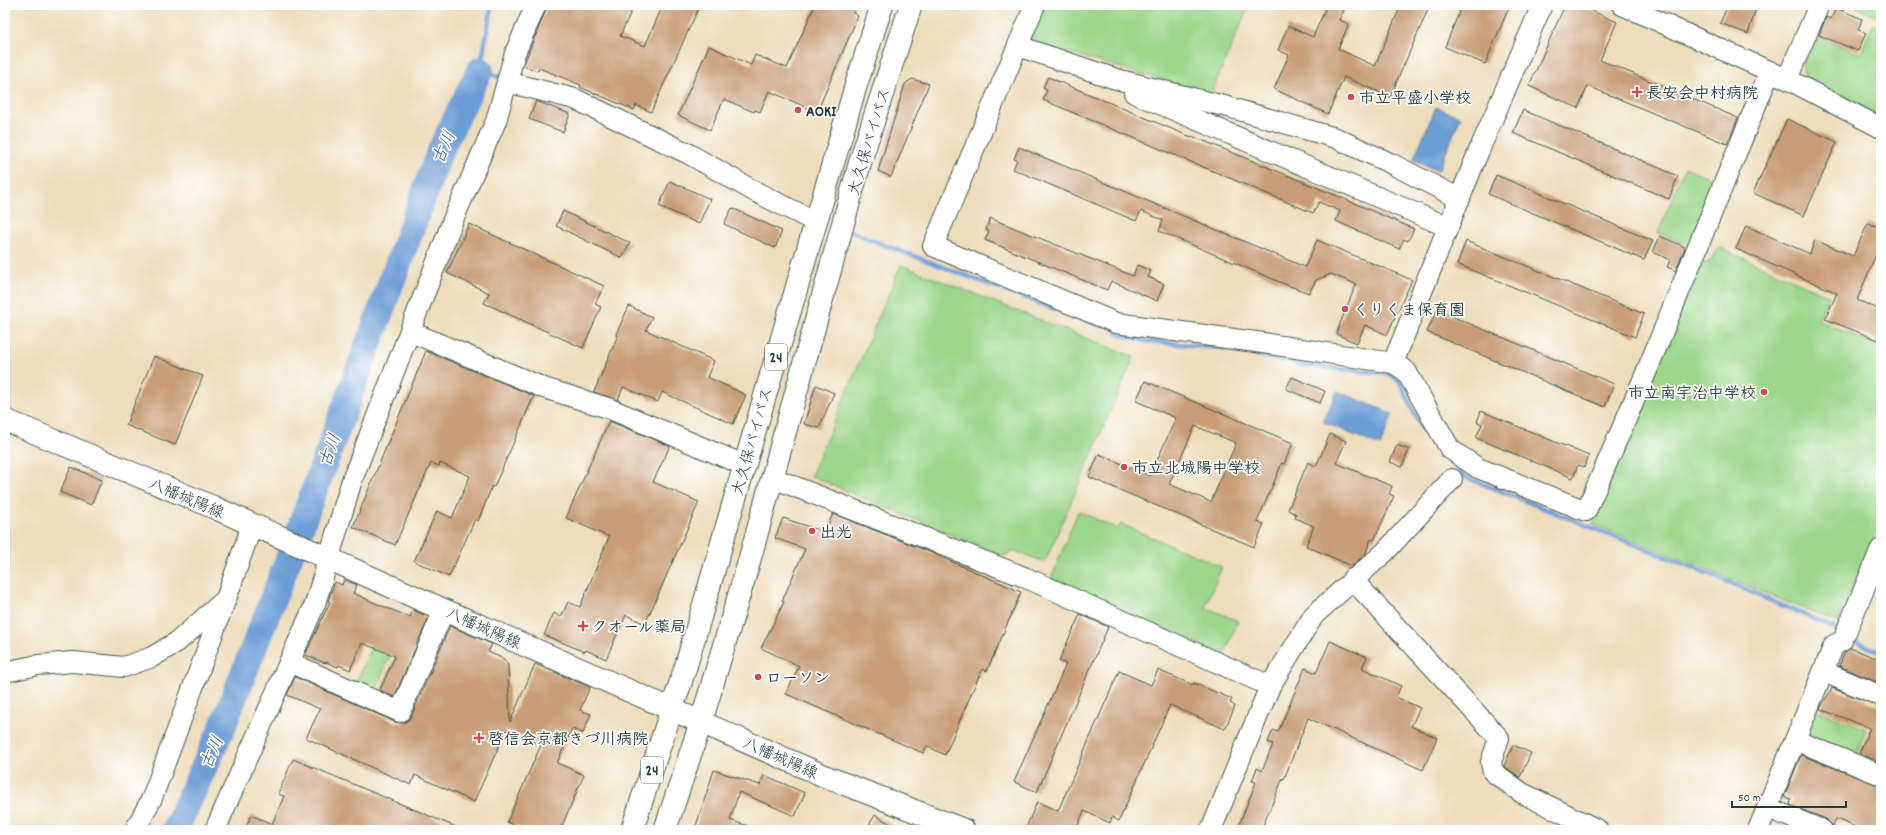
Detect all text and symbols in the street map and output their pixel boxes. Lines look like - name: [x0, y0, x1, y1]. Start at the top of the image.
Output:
- place label: 長安会中村病院: [1646, 83, 1758, 106]
- street label: 大久保バイパス: [843, 85, 898, 198]
- marker: 長安会中村病院: [1631, 86, 1643, 98]
- place label: 市立平盛小学校: [1359, 88, 1471, 111]
- marker: 市立平盛小学校: [1346, 92, 1356, 102]
- place label: AOKI: [806, 101, 837, 124]
- marker: AOKI: [793, 105, 803, 115]
- water label: 古川: [428, 128, 464, 169]
- place label: くりくま保育園: [1353, 300, 1465, 323]
- marker: くりくま保育園: [1340, 304, 1350, 314]
- road number: 24: [765, 344, 787, 370]
- place label: 市立南宇治中学校: [1628, 383, 1756, 406]
- street label: 大久保バイパス: [727, 385, 780, 499]
- marker: 市立南宇治中学校: [1759, 387, 1769, 397]
- water label: 古川: [315, 431, 349, 471]
- place label: 市立北城陽中学校: [1132, 458, 1260, 481]
- marker: 市立北城陽中学校: [1119, 462, 1129, 472]
- street label: 八幡城陽線: [145, 473, 227, 526]
- place label: 出光: [820, 522, 852, 545]
- marker: 出光: [807, 526, 817, 536]
- street label: 八幡城陽線: [442, 603, 524, 656]
- place label: クオール薬局: [591, 617, 686, 640]
- marker: クオール薬局: [578, 621, 588, 631]
- place label: ローソン: [766, 668, 830, 691]
- marker: ローソン: [753, 672, 763, 682]
- place label: 啓信会京都きづ川病院: [488, 729, 648, 752]
- marker: 啓信会京都きづ川病院: [473, 732, 485, 744]
- water label: 古川: [196, 733, 232, 774]
- street label: 八幡城陽線: [739, 733, 821, 786]
- road number: 24: [641, 757, 663, 783]
- scale bar: [1732, 783, 1846, 809]
- text: 50 m: [1738, 790, 1761, 807]

